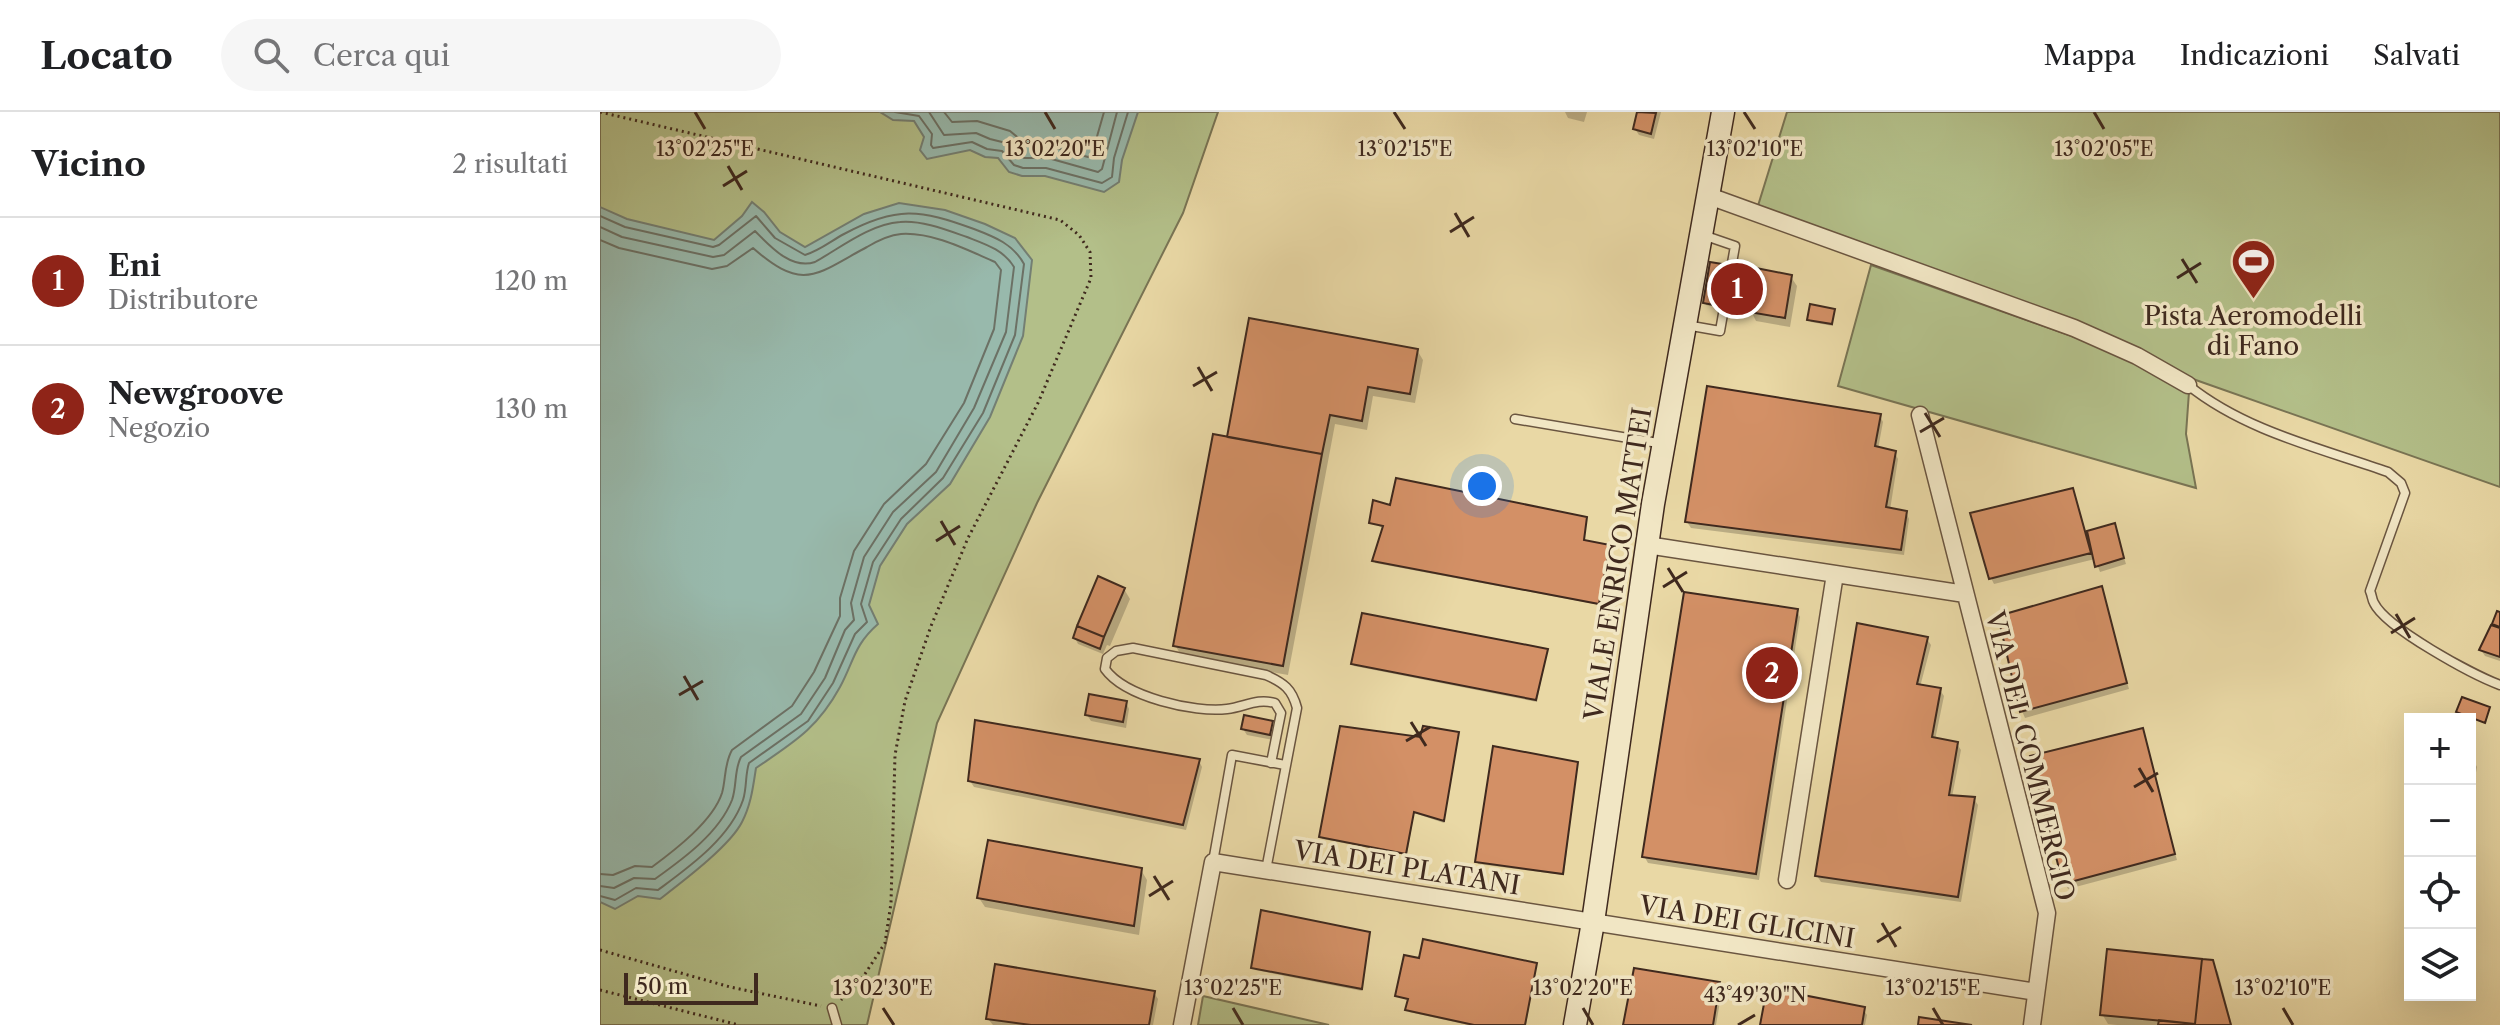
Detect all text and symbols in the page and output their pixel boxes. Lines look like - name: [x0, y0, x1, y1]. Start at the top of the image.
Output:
- search box: [221, 19, 781, 91]
- text: Locato: [40, 32, 173, 79]
- icon: search: [249, 33, 293, 77]
- text: Cerca qui: [313, 37, 450, 74]
- text: Mappa: [2044, 38, 2136, 72]
- text: Indicazioni: [2180, 38, 2329, 72]
- text: Salvati: [2373, 38, 2460, 72]
- text: 13°02'25"E: [656, 137, 754, 161]
- text: 13°02'20"E: [1005, 137, 1105, 161]
- text: 13°02'15"E: [1358, 137, 1453, 161]
- text: 13°02'10"E: [1707, 137, 1803, 161]
- text: 13°02'05"E: [2054, 137, 2154, 161]
- text: Vicino: [32, 143, 146, 185]
- text: 2 risultati: [452, 148, 568, 180]
- sports icon: Pista Aeromodelli di Fano: [2229, 237, 2277, 300]
- text: Eni: [108, 247, 161, 284]
- pin: 1: [1711, 259, 1763, 319]
- text: 1: [52, 265, 64, 297]
- text: 120 m: [494, 265, 568, 297]
- text: Distributore: [108, 284, 258, 316]
- place label: Pista Aeromodelli di Fano: [2144, 300, 2362, 362]
- text: Newgroove: [108, 375, 284, 412]
- text: 2: [50, 393, 66, 425]
- text: 130 m: [495, 393, 568, 425]
- street label: VIALE ENRICO MATTEI: [1577, 405, 1659, 724]
- text: Negozio: [108, 412, 210, 444]
- your location: [1462, 466, 1502, 506]
- street label: VIA DEL COMMERCIO: [1978, 607, 2082, 904]
- pin: 2: [1746, 643, 1798, 703]
- map controls: [2404, 713, 2476, 1001]
- button: +: [2404, 713, 2476, 785]
- button: −: [2404, 785, 2476, 857]
- street label: VIA DEI PLATANI: [1291, 834, 1522, 902]
- button: locate: [2404, 857, 2476, 929]
- street label: VIA DEI GLICINI: [1636, 889, 1857, 955]
- button: layers: [2404, 929, 2476, 1001]
- scale bar: [624, 969, 758, 1005]
- text: 50 m: [636, 973, 688, 1000]
- text: 13°02'30"E: [833, 976, 933, 1000]
- text: 13°02'25"E: [1184, 976, 1282, 1000]
- text: 13°02'20"E: [1533, 976, 1633, 1000]
- text: 13°02'15"E: [1886, 976, 1981, 1000]
- text: 13°02'10"E: [2235, 976, 2331, 1000]
- text: 43°49'30"N: [1703, 983, 1807, 1007]

